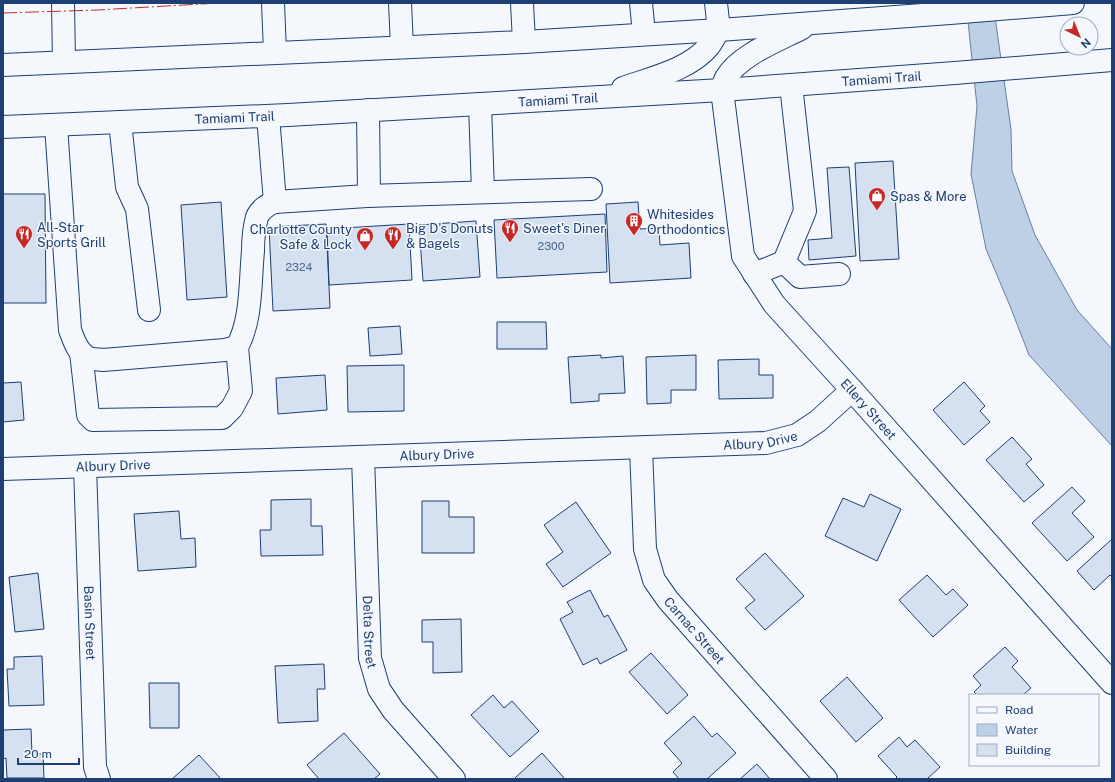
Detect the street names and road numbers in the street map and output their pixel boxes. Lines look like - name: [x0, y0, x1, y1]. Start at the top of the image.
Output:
- street label: Tamiami Trail: [841, 68, 922, 89]
- street label: Tamiami Trail: [518, 90, 599, 109]
- street label: Tamiami Trail: [194, 108, 275, 126]
- street label: Ellery Street: [838, 376, 900, 442]
- street label: Albury Drive: [723, 428, 799, 452]
- street label: Albury Drive: [399, 445, 474, 463]
- street label: Albury Drive: [75, 456, 151, 474]
- street label: Basin Street: [81, 585, 99, 660]
- street label: Carnac Street: [661, 594, 728, 667]
- street label: Delta Street: [360, 595, 380, 670]

